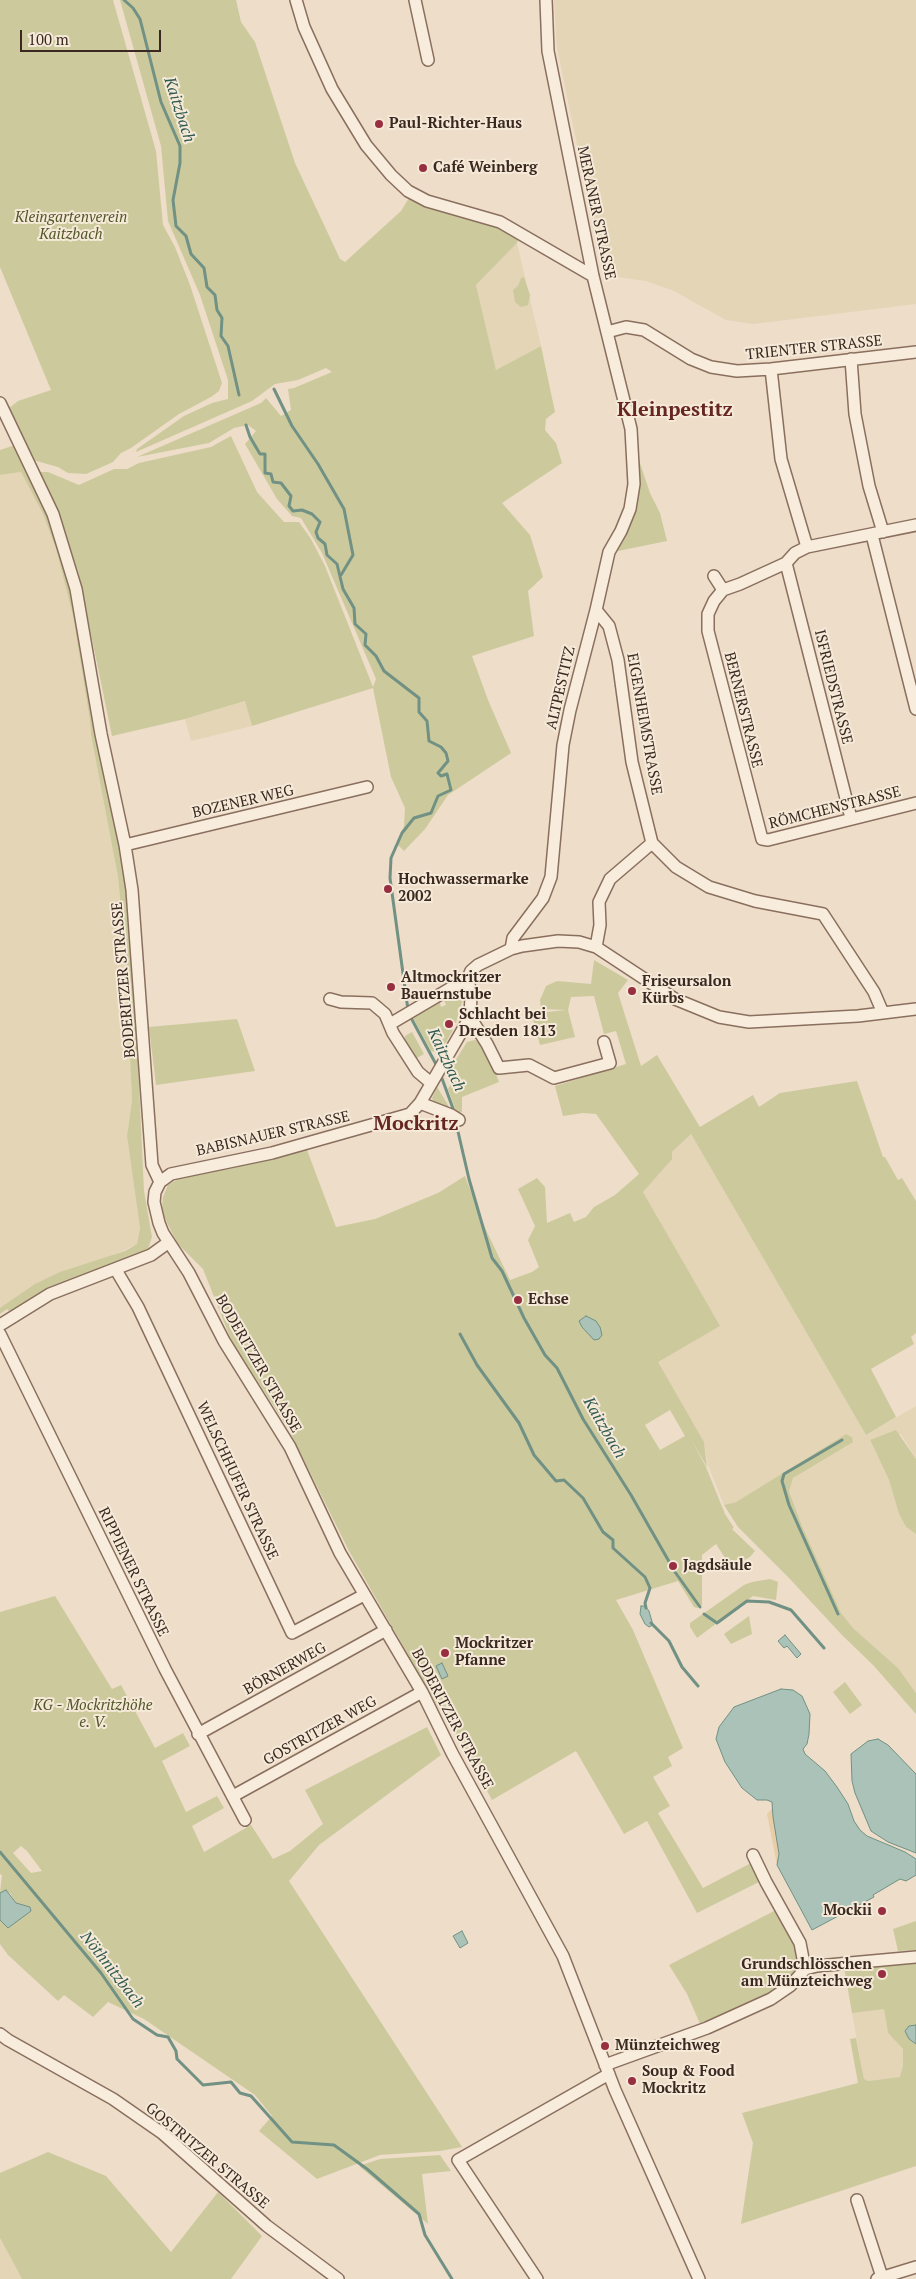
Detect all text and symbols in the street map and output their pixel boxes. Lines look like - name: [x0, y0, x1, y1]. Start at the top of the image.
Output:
- scale bar: [22, 20, 164, 52]
- text: 100 m: [28, 29, 69, 49]
- water label: Kaitzbach: [159, 75, 199, 145]
- place label: Paul-Richter-Haus: [389, 115, 522, 133]
- marker: Paul-Richter-Haus: [373, 118, 385, 130]
- street label: MERANER STRASSE: [573, 144, 619, 282]
- place label: Café Weinberg: [433, 159, 537, 177]
- marker: Café Weinberg: [417, 162, 429, 174]
- park label: Kleingartenverein Kaitzbach: [15, 209, 127, 244]
- street label: TRIENTER STRASSE: [745, 332, 883, 364]
- district label: Kleinpestitz: [617, 398, 733, 422]
- street label: ISFRIEDSTRASSE: [810, 628, 856, 746]
- street label: ALTPESTITZ: [543, 645, 579, 731]
- street label: BERNERSTRASSE: [720, 650, 766, 770]
- street label: EIGENHEIMSTRASSE: [623, 652, 665, 796]
- street label: BOZENER WEG: [190, 782, 296, 822]
- street label: RÖMCHENSTRASSE: [767, 783, 903, 833]
- place label: Hochwassermarke 2002: [398, 871, 529, 906]
- marker: Hochwassermarke 2002: [382, 883, 394, 895]
- street label: BODERITZER STRASSE: [108, 901, 140, 1059]
- place label: Altmockritzer Bauernstube: [401, 969, 501, 1004]
- place label: Friseursalon Kürbs: [642, 973, 731, 1008]
- marker: Altmockritzer Bauernstube: [385, 981, 397, 993]
- marker: Friseursalon Kürbs: [626, 985, 638, 997]
- place label: Schlacht bei Dresden 1813: [459, 1006, 556, 1041]
- marker: Schlacht bei Dresden 1813: [443, 1018, 455, 1030]
- water label: Kaitzbach: [423, 1025, 469, 1095]
- street label: BABISNAUER STRASSE: [194, 1108, 352, 1160]
- district label: Mockritz: [373, 1112, 459, 1136]
- place label: Echse: [528, 1291, 569, 1309]
- street label: BODERITZER STRASSE: [211, 1292, 305, 1436]
- marker: Echse: [512, 1294, 524, 1306]
- water label: Kaitzbach: [579, 1394, 629, 1462]
- street label: WELSCHHUFER STRASSE: [192, 1399, 282, 1563]
- street label: RIPPIENER STRASSE: [94, 1504, 172, 1640]
- place label: Jagdsäule: [683, 1557, 752, 1575]
- marker: Jagdsäule: [667, 1560, 679, 1572]
- place label: Mockritzer Pfanne: [455, 1635, 533, 1670]
- street label: BÖRNERWEG: [241, 1639, 329, 1699]
- street label: BODERITZER STRASSE: [407, 1646, 497, 1792]
- marker: Mockritzer Pfanne: [439, 1647, 451, 1659]
- street label: GOSTRITZER WEG: [260, 1692, 380, 1770]
- park label: KG - Mockritzhöhe e. V.: [33, 1697, 153, 1732]
- place label: Mockii: [823, 1902, 872, 1920]
- marker: Mockii: [876, 1905, 888, 1917]
- water label: Nöthnitzbach: [76, 1928, 148, 2012]
- place label: Grundschlösschen am Münzteichweg: [741, 1956, 872, 1991]
- marker: Grundschlösschen am Münzteichweg: [876, 1968, 888, 1980]
- place label: Münzteichweg: [615, 2037, 720, 2055]
- marker: Münzteichweg: [599, 2040, 611, 2052]
- place label: Soup & Food Mockritz: [642, 2063, 735, 2098]
- marker: Soup & Food Mockritz: [626, 2075, 638, 2087]
- street label: GOSTRITZER STRASSE: [142, 2099, 272, 2213]

